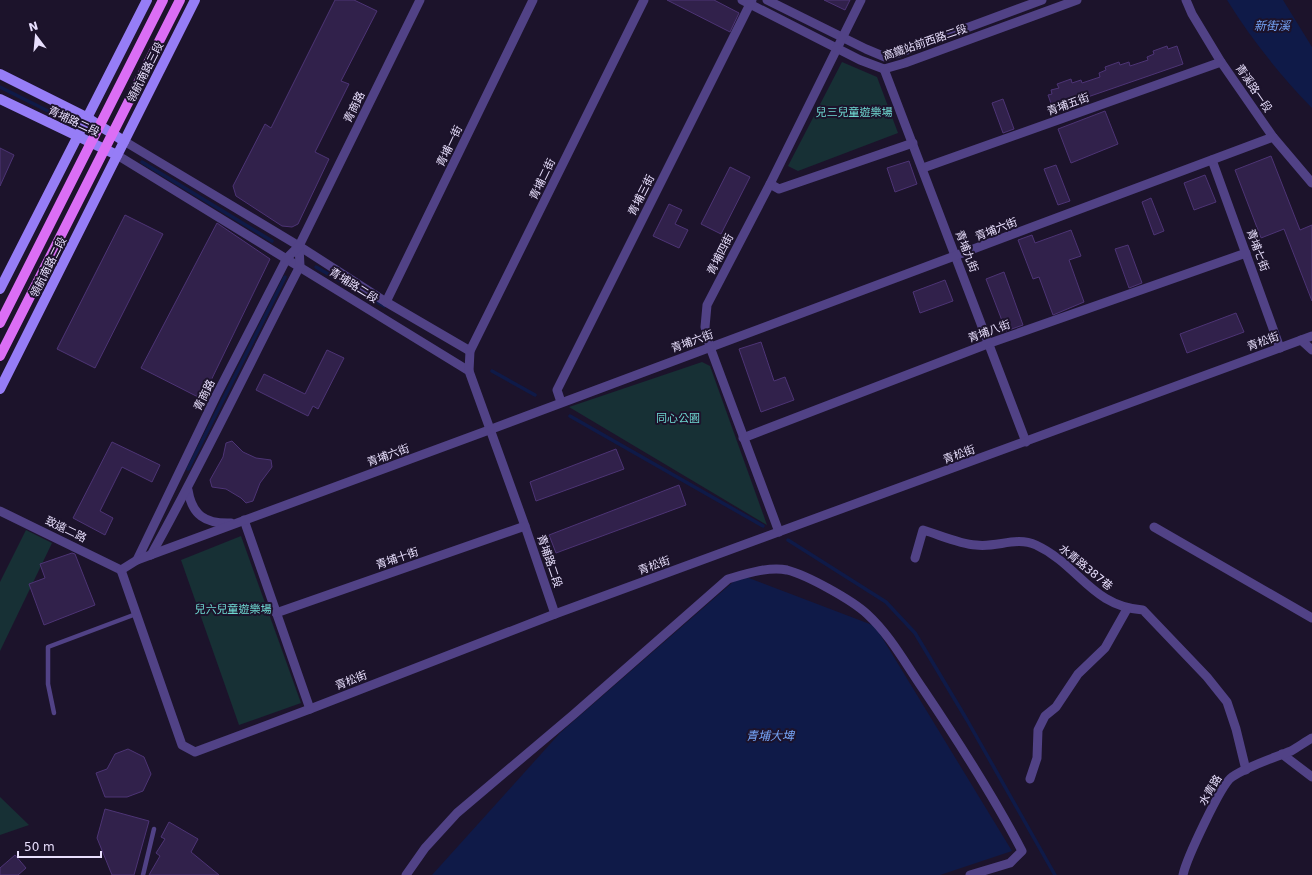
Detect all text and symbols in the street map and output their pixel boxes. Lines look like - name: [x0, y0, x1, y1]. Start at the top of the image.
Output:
- north arrow: [16, 16, 56, 56]
- text: N: [27, 19, 40, 34]
- water label: 新街溪: [1254, 19, 1292, 33]
- street label: 高鐵站前西路二段: [881, 22, 969, 63]
- street label: 領航南路三段: [125, 40, 166, 105]
- street label: 青溪路一段: [1233, 62, 1274, 115]
- street label: 青商路: [341, 90, 368, 125]
- street label: 青埔五街: [1045, 91, 1091, 118]
- street label: 青埔路二段: [46, 104, 101, 139]
- park label: 兒三兒童遊樂場: [816, 106, 893, 119]
- street label: 青埔一街: [434, 124, 465, 169]
- street label: 青埔二街: [527, 157, 558, 202]
- street label: 青埔三街: [626, 173, 657, 218]
- street label: 青埔六街: [973, 216, 1019, 243]
- street label: 青埔七街: [1244, 227, 1271, 273]
- street label: 青埔九街: [953, 228, 980, 274]
- street label: 青埔四街: [705, 232, 736, 277]
- street label: 領航南路二段: [28, 235, 69, 300]
- street label: 青埔路二段: [327, 265, 381, 306]
- street label: 青埔八街: [966, 318, 1012, 345]
- street label: 青埔六街: [669, 328, 715, 355]
- street label: 青松街: [1245, 330, 1281, 353]
- street label: 青商路: [191, 378, 218, 413]
- park label: 同心公園: [656, 412, 700, 425]
- street label: 青埔六街: [365, 442, 411, 469]
- street label: 青松街: [941, 443, 977, 466]
- street label: 致遠二路: [43, 514, 88, 545]
- street label: 青埔路二段: [534, 533, 565, 589]
- street label: 水青路387巷: [1056, 542, 1115, 593]
- street label: 青埔十街: [374, 545, 420, 572]
- street label: 青松街: [636, 554, 672, 577]
- park label: 兒六兒童遊樂場: [195, 603, 272, 616]
- street label: 青松街: [333, 668, 369, 692]
- water label: 青埔大埤: [746, 729, 796, 743]
- street label: 水青路: [1196, 773, 1224, 808]
- scale bar: [18, 833, 101, 859]
- text: 50 m: [24, 840, 55, 854]

